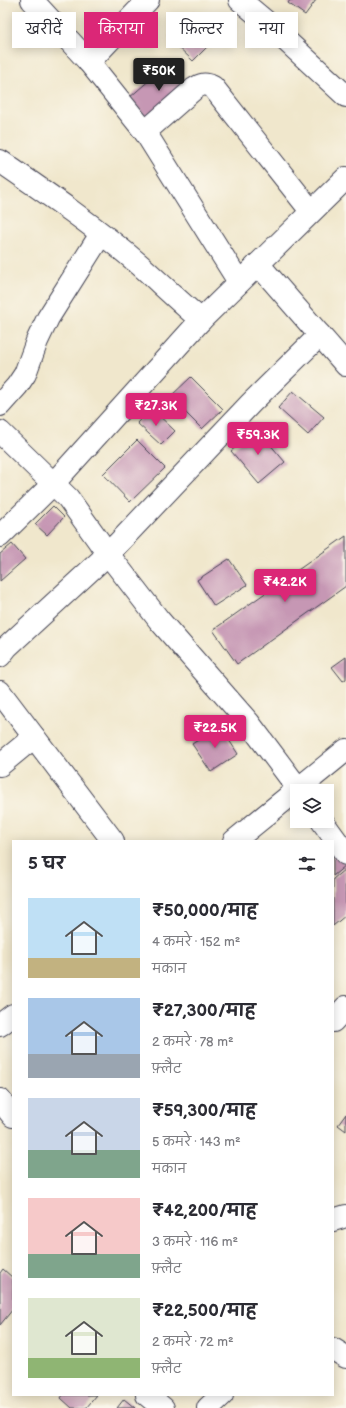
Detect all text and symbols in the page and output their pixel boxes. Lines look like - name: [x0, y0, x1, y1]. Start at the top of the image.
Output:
- chip: खरीदें: [12, 12, 76, 48]
- chip: किराया: [84, 12, 158, 48]
- chip: फ़िल्टर: [166, 12, 237, 48]
- chip: नया: [245, 12, 298, 48]
- pin: ₹50K: [135, 58, 183, 92]
- text: ₹50K: [142, 63, 176, 79]
- pin: ₹27.3K: [123, 393, 189, 427]
- text: ₹27.3K: [135, 398, 177, 414]
- pin: ₹59.3K: [225, 422, 291, 456]
- text: ₹59.3K: [236, 427, 280, 443]
- pin: ₹42.2K: [252, 569, 318, 603]
- text: ₹42.2K: [263, 574, 307, 590]
- pin: ₹22.5K: [182, 715, 248, 749]
- text: ₹22.5K: [193, 720, 237, 736]
- map controls: [290, 784, 334, 828]
- button: layers: [290, 784, 334, 828]
- icon: filters: [296, 853, 318, 875]
- text: 5 घर: [28, 854, 65, 874]
- text: ₹50,000/माह: [152, 901, 258, 921]
- icon: home: [60, 914, 108, 962]
- text: 4 कमरे · 152 m²: [152, 934, 240, 950]
- text: मकान: [152, 961, 186, 977]
- text: ₹27,300/माह: [152, 1001, 256, 1021]
- icon: home: [60, 1014, 108, 1062]
- text: 2 कमरे · 78 m²: [152, 1034, 234, 1050]
- text: फ़्लैट: [152, 1061, 182, 1077]
- text: ₹59,300/माह: [152, 1101, 256, 1121]
- icon: home: [60, 1114, 108, 1162]
- text: 5 कमरे · 143 m²: [152, 1134, 241, 1150]
- text: मकान: [152, 1161, 186, 1177]
- text: ₹42,200/माह: [152, 1201, 257, 1221]
- icon: home: [60, 1214, 108, 1262]
- text: 3 कमरे · 116 m²: [152, 1234, 238, 1250]
- text: फ़्लैट: [152, 1261, 182, 1277]
- text: ₹22,500/माह: [152, 1301, 257, 1321]
- icon: home: [60, 1314, 108, 1362]
- text: 2 कमरे · 72 m²: [152, 1334, 234, 1350]
- text: फ़्लैट: [152, 1361, 182, 1377]

